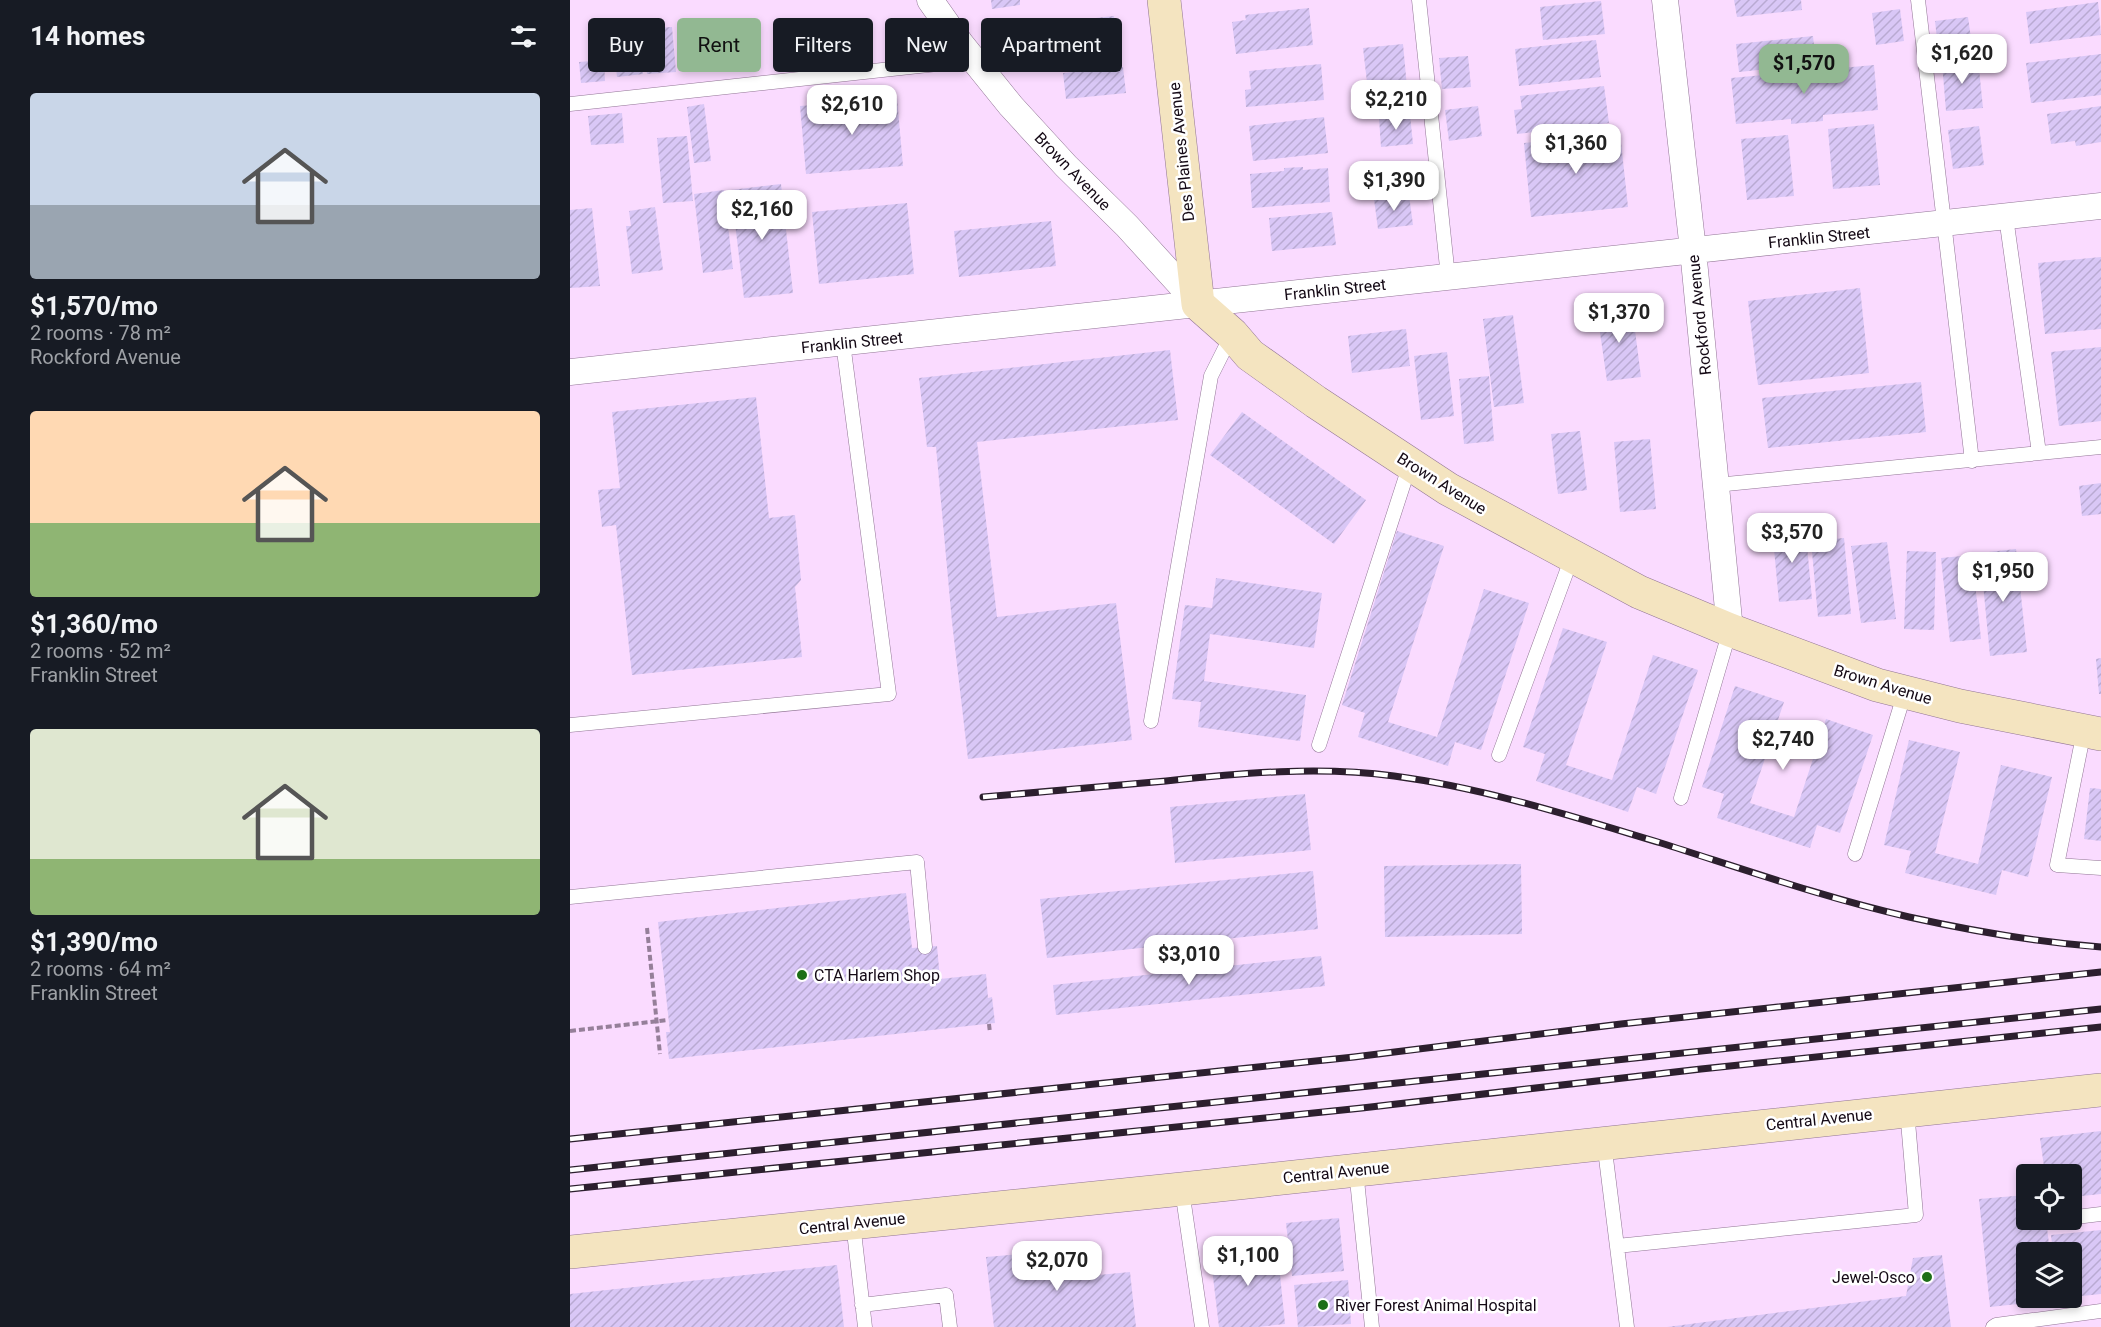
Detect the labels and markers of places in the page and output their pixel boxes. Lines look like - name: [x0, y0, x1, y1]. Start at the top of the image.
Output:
- pin: $1,620: [1913, 34, 2011, 85]
- pin: $1,570: [1755, 44, 1853, 95]
- pin: $2,210: [1347, 80, 1445, 131]
- pin: $2,610: [803, 85, 901, 136]
- pin: $1,360: [1527, 124, 1625, 175]
- pin: $1,390: [1345, 161, 1443, 212]
- pin: $2,160: [713, 190, 811, 241]
- pin: $1,370: [1570, 293, 1668, 344]
- pin: $3,570: [1743, 513, 1841, 564]
- pin: $1,950: [1954, 552, 2052, 603]
- pin: $2,740: [1734, 720, 1832, 771]
- pin: $3,010: [1140, 935, 1238, 986]
- place label: CTA Harlem Shop: [814, 966, 940, 985]
- marker: CTA Harlem Shop: [795, 968, 809, 982]
- pin: $1,100: [1199, 1236, 1297, 1287]
- pin: $2,070: [1008, 1241, 1106, 1292]
- place label: Jewel-Osco: [1832, 1268, 1915, 1287]
- marker: Jewel-Osco: [1920, 1270, 1934, 1284]
- place label: River Forest Animal Hospital: [1335, 1296, 1537, 1315]
- marker: River Forest Animal Hospital: [1316, 1298, 1330, 1312]

